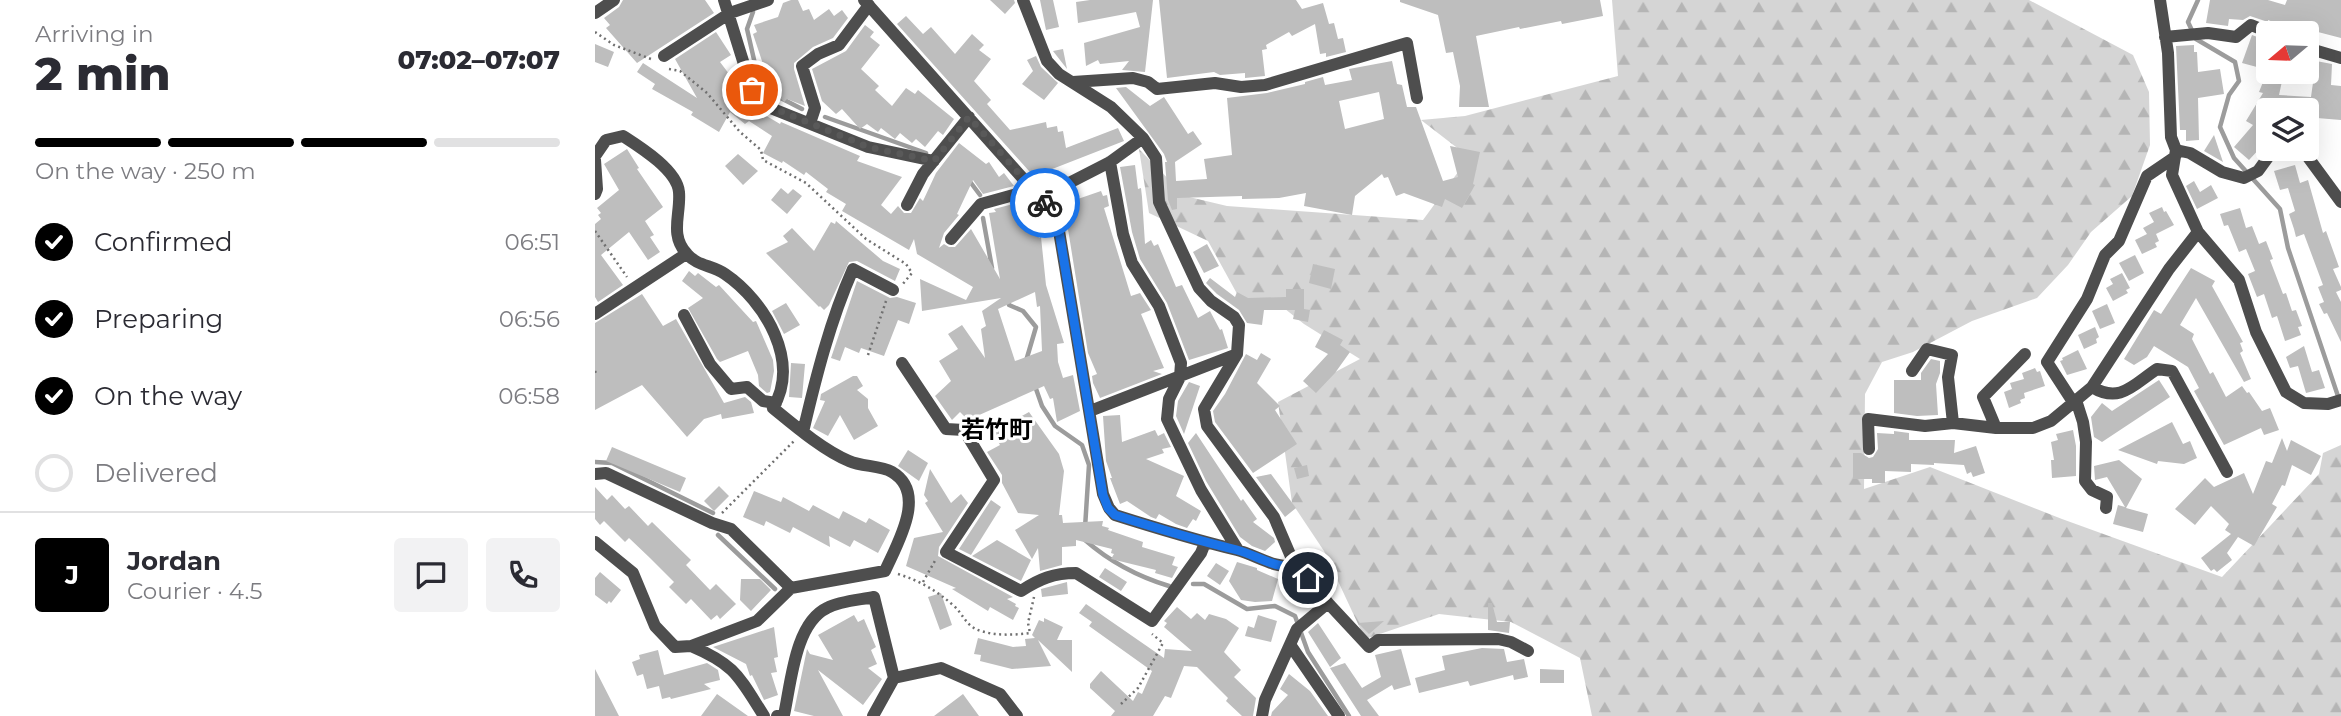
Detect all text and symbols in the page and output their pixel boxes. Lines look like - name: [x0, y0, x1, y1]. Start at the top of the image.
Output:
- text: Arriving in: [35, 20, 154, 48]
- north arrow: [2256, 21, 2319, 84]
- map controls: [2256, 21, 2319, 161]
- text: 07:02–07:07: [398, 44, 560, 76]
- text: 2 min: [35, 45, 170, 102]
- pin: [722, 60, 782, 120]
- icon: bag: [733, 71, 771, 109]
- button: layers: [2256, 98, 2319, 161]
- text: On the way · 250 m: [35, 157, 256, 185]
- courier: [1010, 168, 1080, 238]
- icon: bike: [1026, 184, 1064, 222]
- icon: check: [35, 223, 73, 261]
- text: Confirmed: [94, 226, 233, 258]
- text: 06:51: [505, 228, 560, 256]
- icon: check: [35, 300, 73, 338]
- text: Preparing: [94, 303, 223, 335]
- text: 06:56: [499, 305, 560, 333]
- icon: check: [35, 377, 73, 415]
- text: On the way: [94, 380, 242, 412]
- text: 06:58: [498, 382, 560, 410]
- district label: 若竹町: [961, 415, 1033, 444]
- text: Delivered: [94, 457, 218, 489]
- button: chat: [394, 538, 468, 612]
- button: phone: [486, 538, 560, 612]
- text: Jordan: [127, 545, 221, 577]
- pin: [1278, 548, 1338, 608]
- text: J: [65, 559, 79, 591]
- icon: home: [1289, 559, 1327, 597]
- text: Courier · 4.5: [127, 577, 262, 605]

